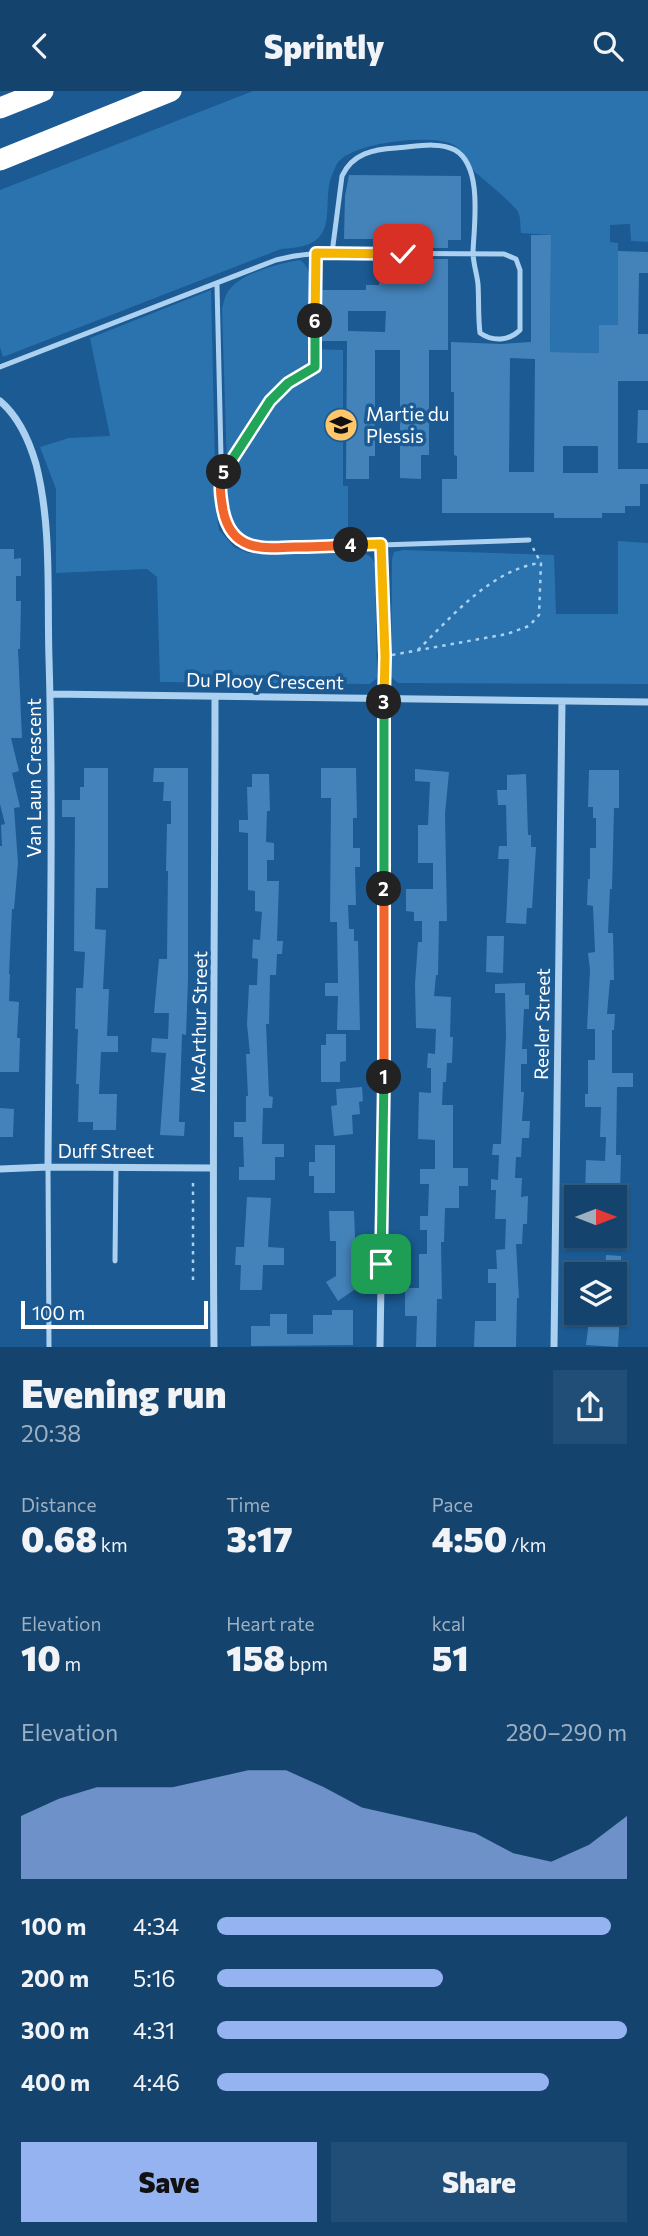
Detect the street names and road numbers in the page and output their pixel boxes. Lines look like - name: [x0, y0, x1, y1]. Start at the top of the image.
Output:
- street label: Du Plooy Crescent: [186, 668, 344, 693]
- street label: Van Laun Crescent: [22, 698, 45, 858]
- street label: McArthur Street: [186, 950, 211, 1093]
- street label: Reeler Street: [529, 968, 554, 1080]
- street label: Duff Street: [58, 1139, 154, 1162]

